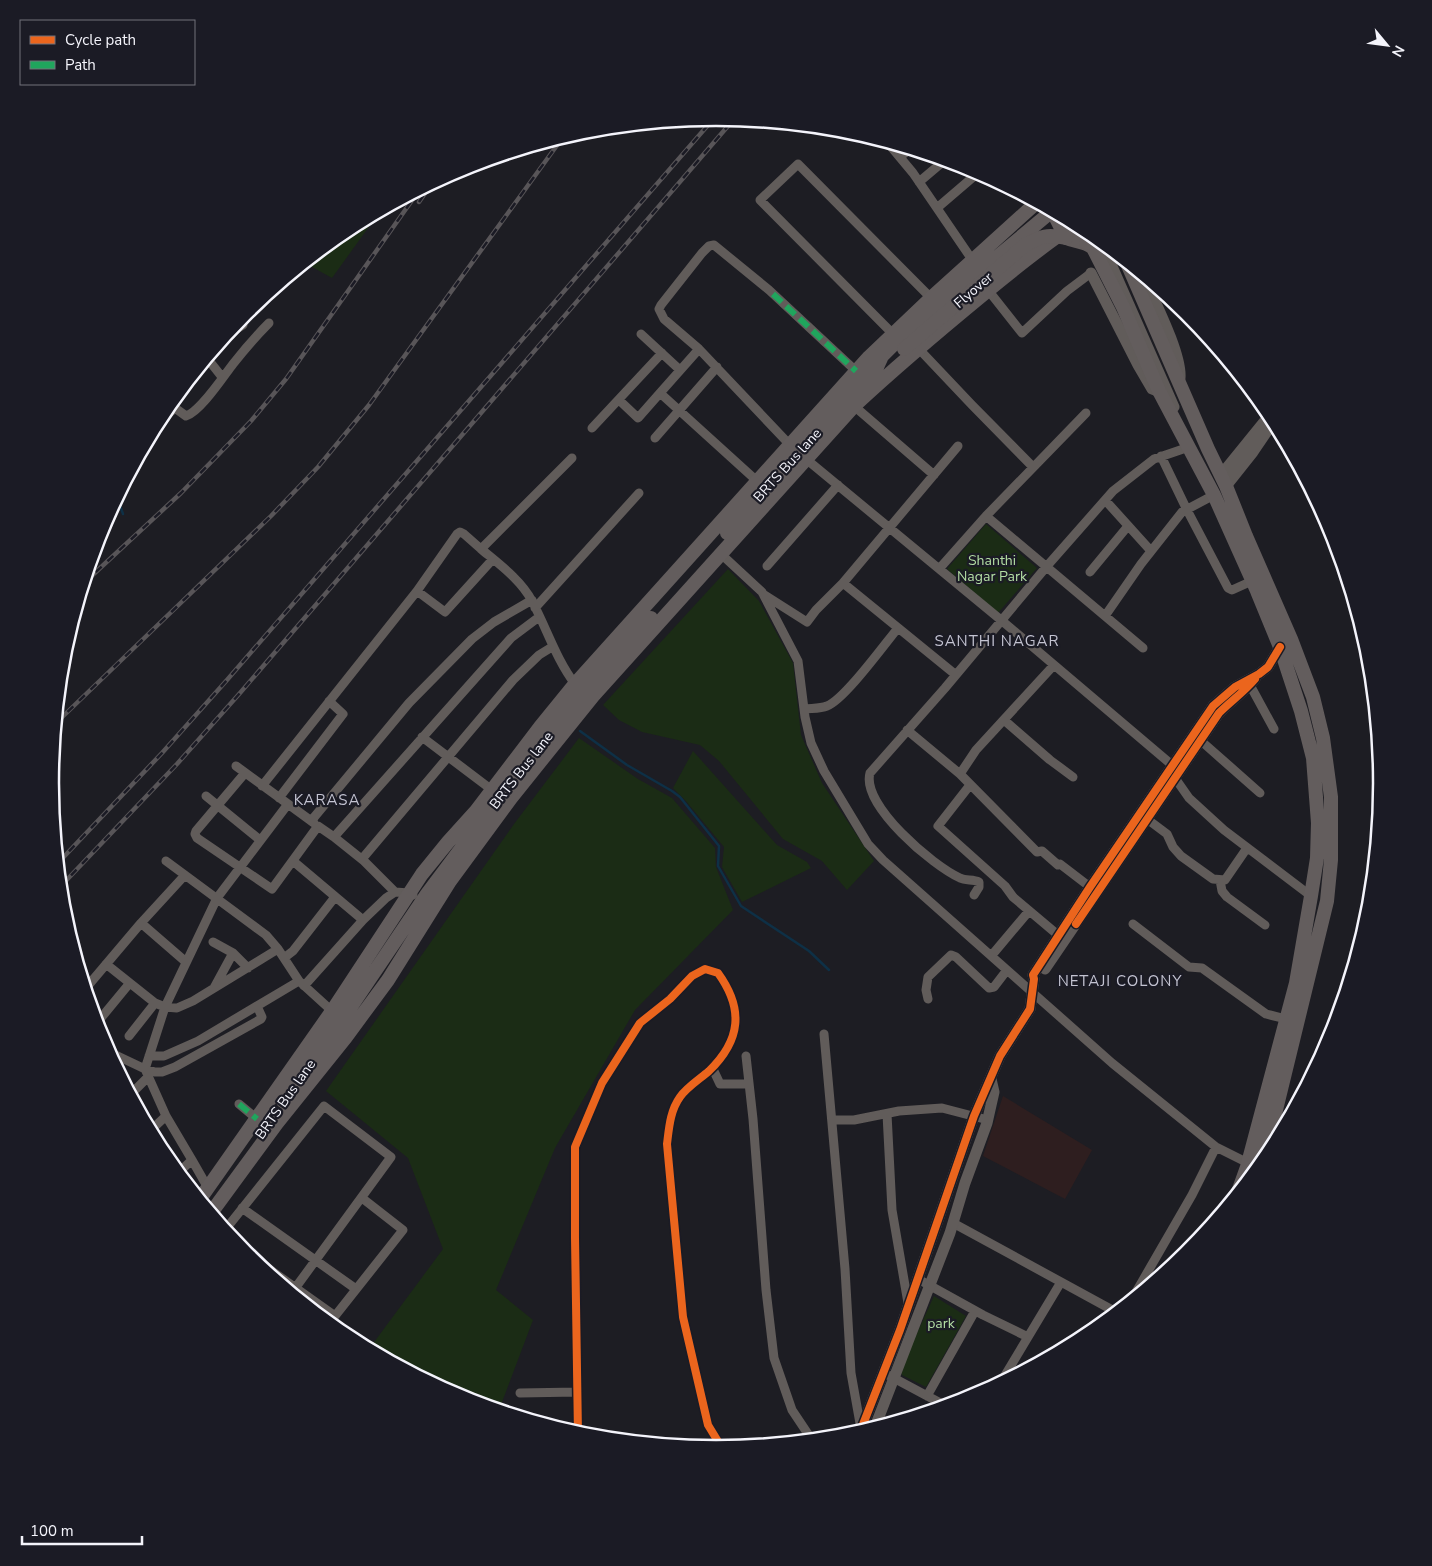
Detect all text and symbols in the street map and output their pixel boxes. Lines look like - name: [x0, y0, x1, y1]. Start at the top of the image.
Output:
- legend: [20, 20, 195, 85]
- north arrow: [1362, 20, 1412, 70]
- text: Cycle path: [65, 30, 136, 50]
- text: N: [1387, 42, 1409, 60]
- text: Path: [65, 55, 96, 75]
- street label: Flyover: [950, 268, 997, 313]
- street label: BRTS Bus lane: [749, 424, 826, 506]
- park label: Shanthi Nagar Park: [957, 551, 1028, 586]
- district label: SANTHI NAGAR: [934, 631, 1060, 651]
- street label: BRTS Bus lane: [485, 728, 558, 813]
- district label: KARASA: [294, 790, 360, 810]
- district label: NETAJI COLONY: [1058, 971, 1182, 991]
- street label: BRTS Bus lane: [251, 1056, 320, 1143]
- park label: park: [927, 1314, 956, 1333]
- scale bar: [22, 1514, 142, 1546]
- text: 100 m: [30, 1521, 74, 1541]

